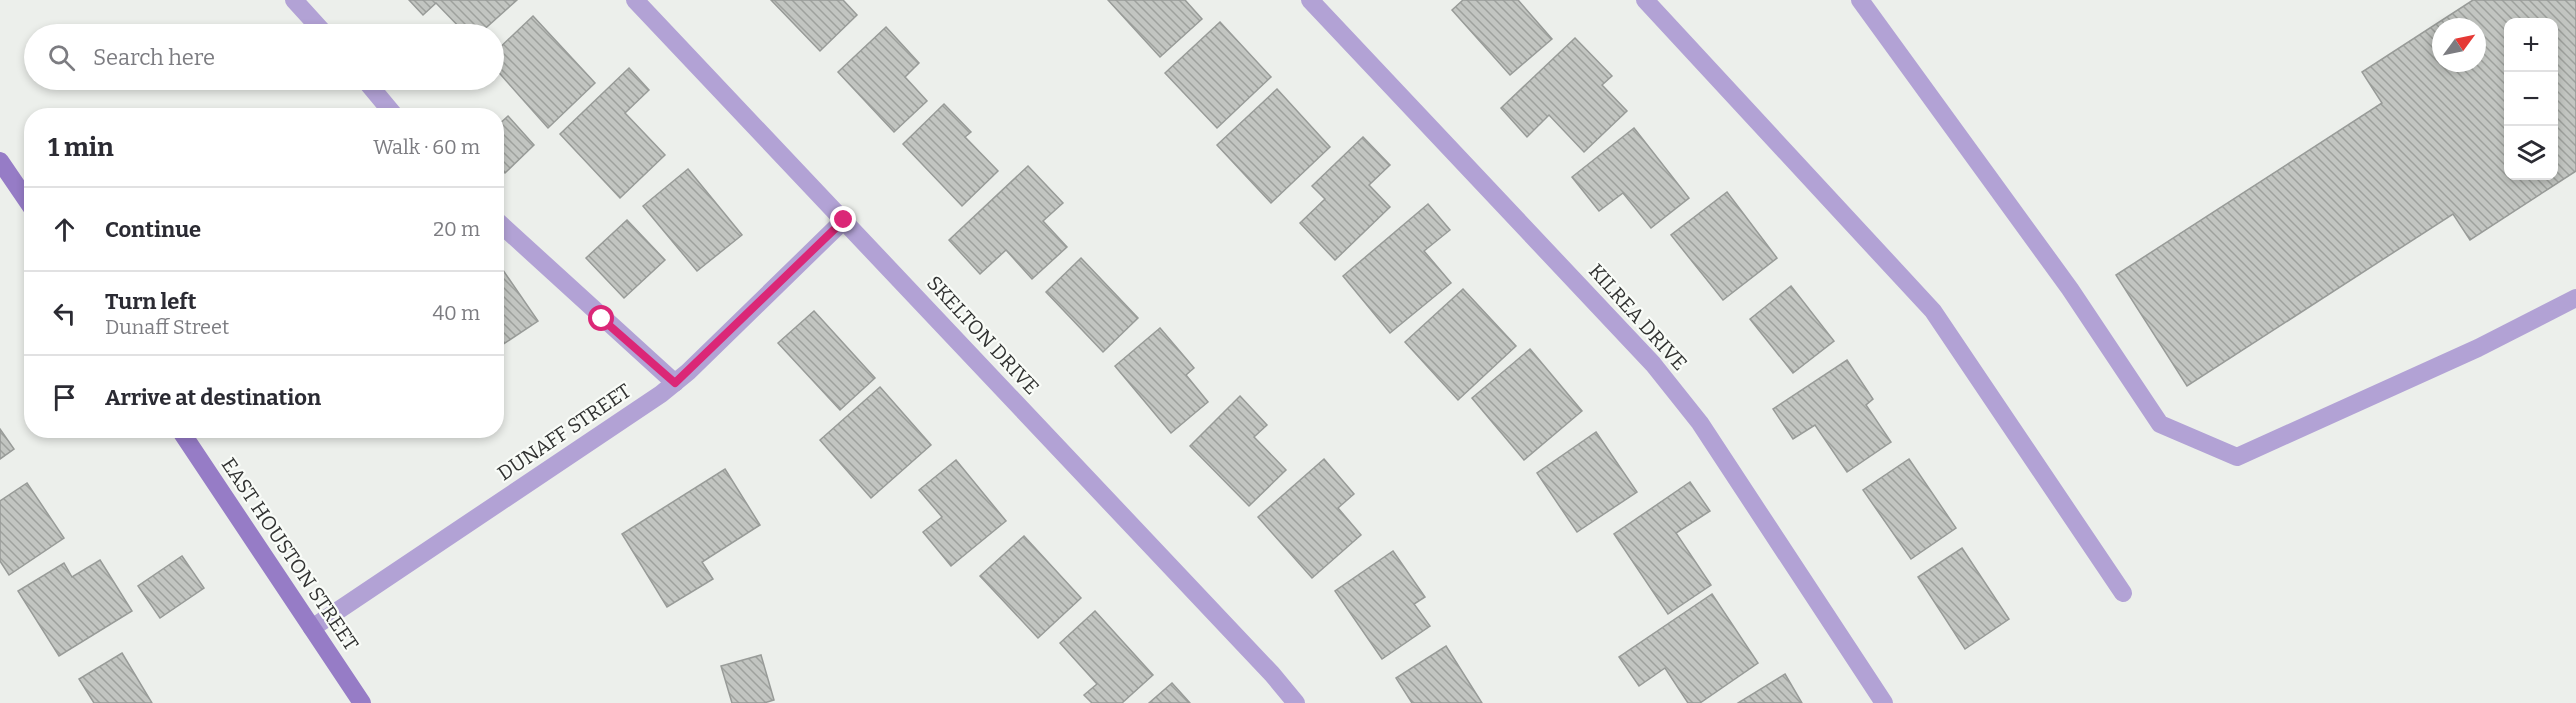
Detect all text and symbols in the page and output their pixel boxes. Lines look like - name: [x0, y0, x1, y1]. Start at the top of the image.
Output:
- north arrow: [2432, 18, 2486, 72]
- map controls: [2504, 18, 2558, 180]
- button: +: [2504, 18, 2558, 72]
- search box: [24, 24, 504, 90]
- icon: search: [45, 41, 78, 74]
- text: Search here: [93, 44, 215, 71]
- button: −: [2504, 72, 2558, 126]
- button: layers: [2504, 126, 2558, 180]
- text: 1 min: [48, 132, 114, 163]
- text: Walk · 60 m: [373, 135, 480, 159]
- route end: [830, 206, 856, 232]
- icon: ahead: [48, 213, 81, 246]
- text: Continue: [105, 216, 201, 243]
- text: 20 m: [433, 217, 480, 241]
- street label: KILREA DRIVE: [1584, 259, 1692, 375]
- street label: SKELTON DRIVE: [922, 271, 1044, 399]
- text: Turn left: [105, 288, 197, 315]
- icon: left: [48, 297, 81, 330]
- text: 40 m: [432, 301, 480, 325]
- route start: [588, 305, 614, 331]
- text: Dunaff Street: [105, 315, 229, 339]
- street label: DUNAFF STREET: [493, 378, 635, 485]
- icon: arrive: [48, 381, 81, 414]
- text: Arrive at destination: [105, 384, 321, 411]
- street label: EAST HOUSTON STREET: [216, 453, 364, 655]

